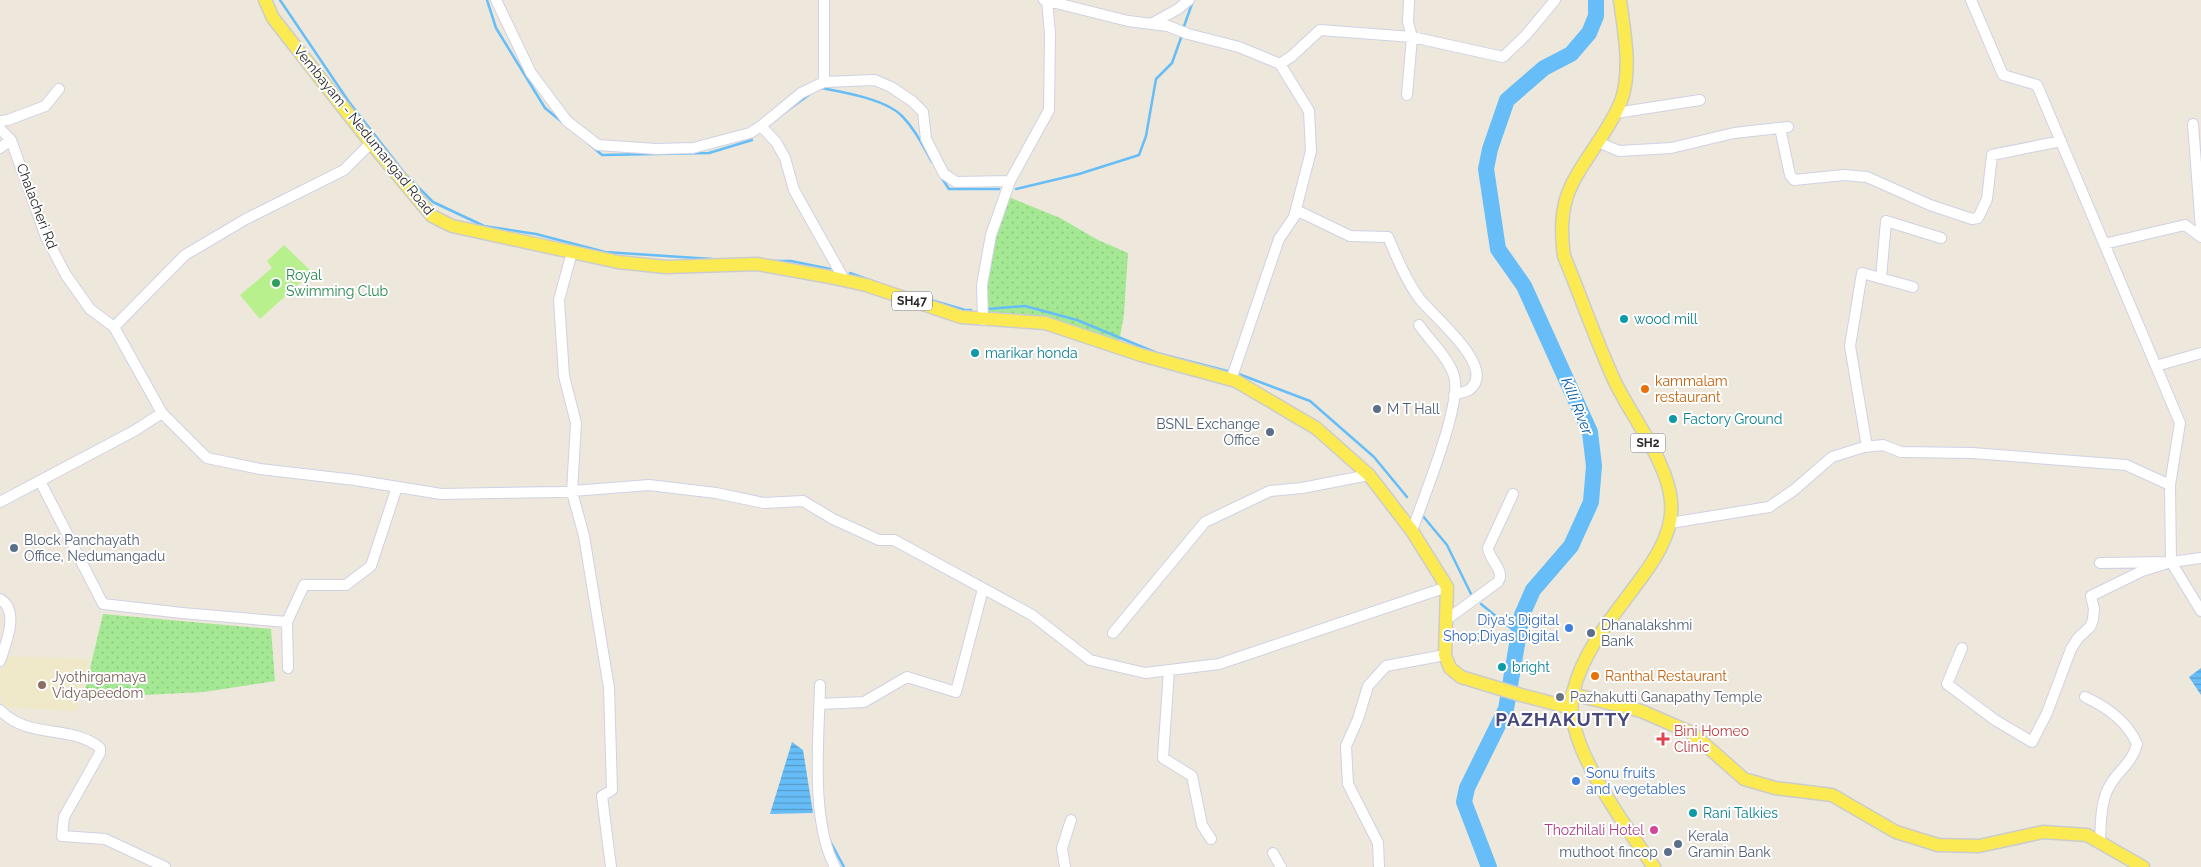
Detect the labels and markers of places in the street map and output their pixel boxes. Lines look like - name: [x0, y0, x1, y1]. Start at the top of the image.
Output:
- place label: Royal Swimming Club: [286, 267, 389, 299]
- marker: Royal Swimming Club: [270, 277, 282, 289]
- place label: wood mill: [1634, 311, 1698, 327]
- marker: wood mill: [1618, 313, 1630, 325]
- place label: marikar honda: [985, 345, 1078, 361]
- marker: marikar honda: [969, 347, 981, 359]
- place label: kammalam restaurant: [1655, 373, 1728, 405]
- marker: kammalam restaurant: [1639, 383, 1651, 395]
- place label: M T Hall: [1387, 401, 1440, 417]
- marker: M T Hall: [1371, 403, 1383, 415]
- place label: Factory Ground: [1683, 411, 1782, 427]
- marker: Factory Ground: [1667, 413, 1679, 425]
- place label: BSNL Exchange Office: [1156, 416, 1260, 448]
- marker: BSNL Exchange Office: [1264, 426, 1276, 438]
- place label: Block Panchayath Office, Nedumangadu: [24, 532, 165, 564]
- marker: Block Panchayath Office, Nedumangadu: [8, 542, 20, 554]
- place label: Diya's Digital Shop;Diyas Digital: [1443, 612, 1559, 644]
- place label: Dhanalakshmi Bank: [1601, 617, 1692, 649]
- marker: Diya's Digital Shop;Diyas Digital: [1563, 622, 1575, 634]
- marker: Dhanalakshmi Bank: [1585, 627, 1597, 639]
- place label: bright: [1512, 659, 1550, 675]
- marker: bright: [1496, 661, 1508, 673]
- place label: Ranthal Restaurant: [1605, 668, 1727, 684]
- place label: Jyothirgamaya Vidyapeedom: [52, 669, 147, 701]
- marker: Ranthal Restaurant: [1589, 670, 1601, 682]
- marker: Jyothirgamaya Vidyapeedom: [36, 679, 48, 691]
- place label: Pazhakutti Ganapathy Temple: [1570, 689, 1762, 705]
- marker: Pazhakutti Ganapathy Temple: [1554, 691, 1566, 703]
- place label: Bini Homeo Clinic: [1674, 723, 1749, 755]
- marker: Bini Homeo Clinic: [1656, 732, 1670, 746]
- place label: Sonu fruits and vegetables: [1586, 765, 1686, 797]
- marker: Sonu fruits and vegetables: [1570, 775, 1582, 787]
- place label: Rani Talkies: [1703, 805, 1778, 821]
- marker: Rani Talkies: [1687, 807, 1699, 819]
- place label: Thozhilali Hotel: [1544, 822, 1644, 838]
- marker: Thozhilali Hotel: [1648, 824, 1660, 836]
- place label: Kerala Gramin Bank: [1688, 828, 1771, 860]
- marker: Kerala Gramin Bank: [1672, 838, 1684, 850]
- place label: muthoot fincop: [1559, 844, 1658, 860]
- marker: muthoot fincop: [1662, 846, 1674, 858]

